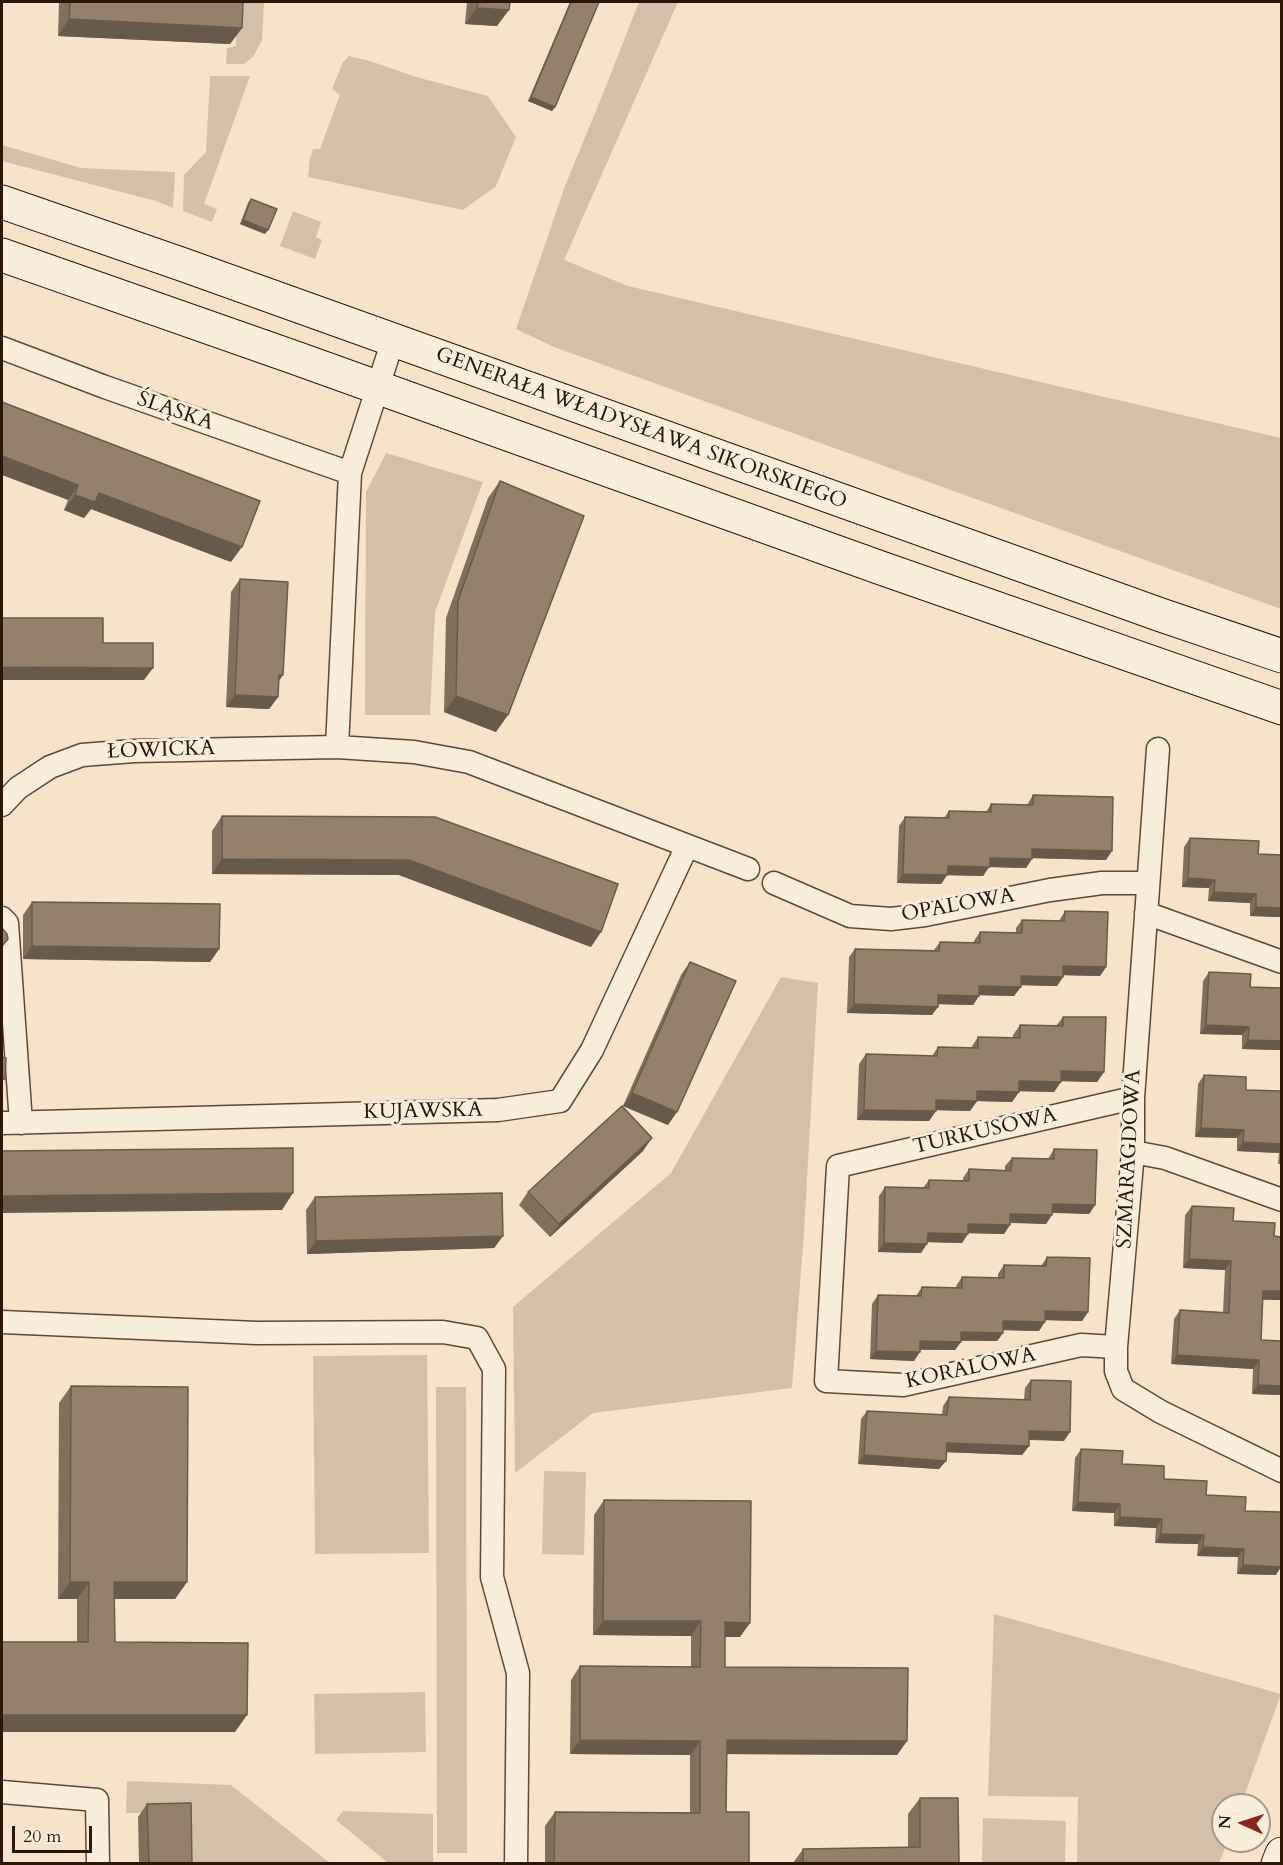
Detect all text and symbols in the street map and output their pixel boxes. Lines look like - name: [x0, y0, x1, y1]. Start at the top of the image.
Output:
- street label: GENERAŁA WŁADYSŁAWA SIKORSKIEGO: [432, 343, 850, 515]
- street label: ŚLĄSKA: [133, 387, 217, 437]
- street label: ŁOWICKA: [107, 737, 215, 765]
- street label: OPALOWA: [899, 884, 1017, 928]
- street label: SZMARAGDOWA: [1113, 1069, 1147, 1249]
- street label: KUJAWSKA: [363, 1098, 483, 1126]
- street label: TURKUSOWA: [911, 1103, 1059, 1161]
- street label: KORALOWA: [904, 1343, 1038, 1395]
- north arrow: [1211, 1793, 1271, 1853]
- scale bar: [15, 1814, 94, 1852]
- text: N: [1214, 1815, 1236, 1830]
- text: 20 m: [23, 1824, 62, 1849]

